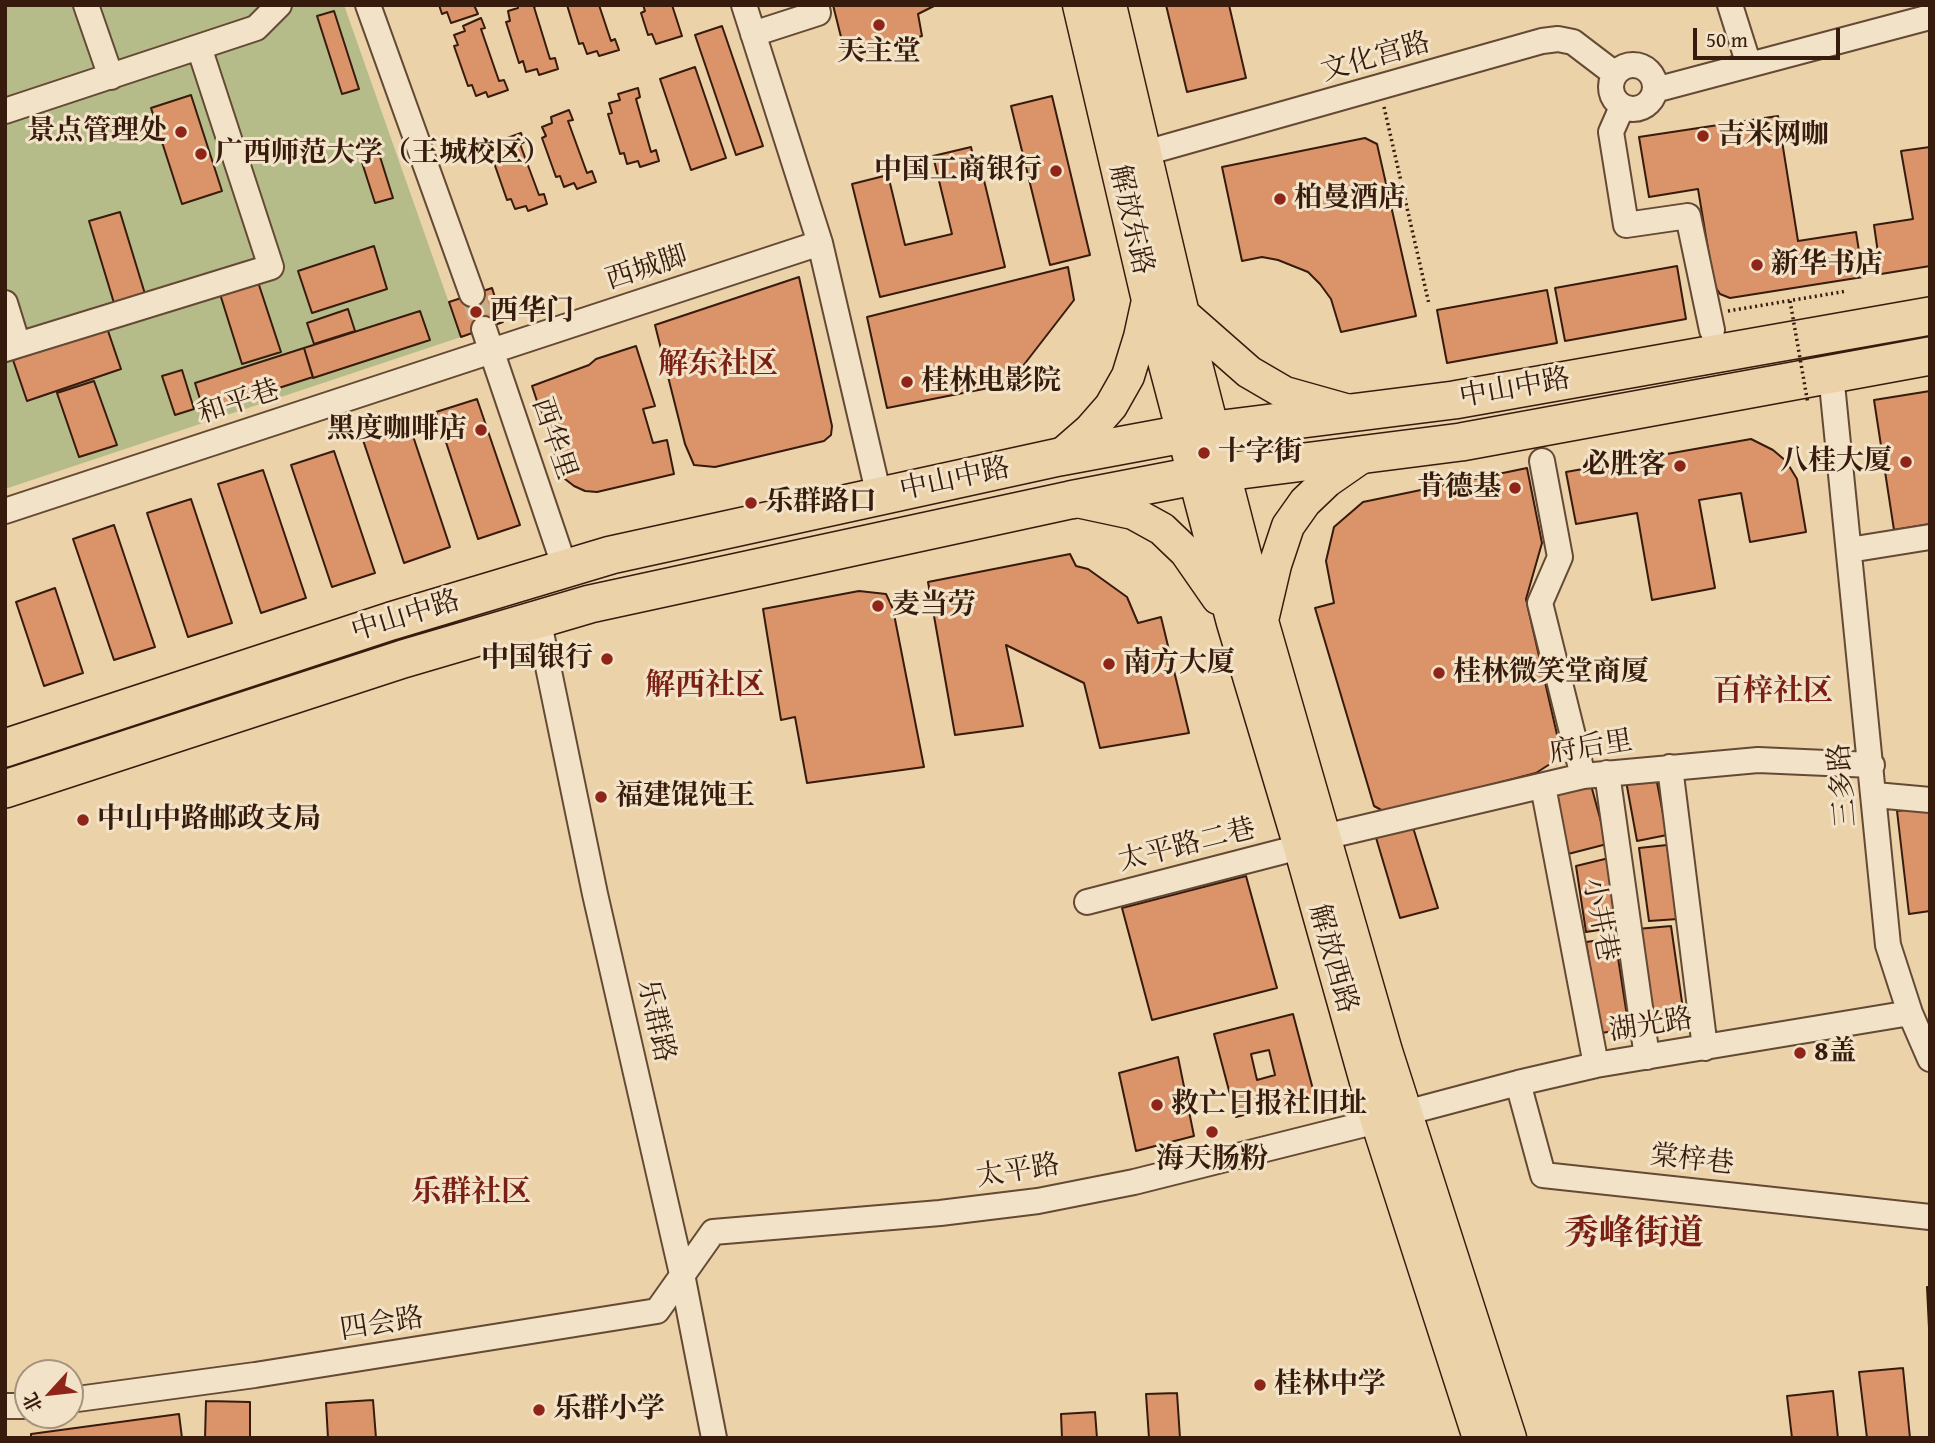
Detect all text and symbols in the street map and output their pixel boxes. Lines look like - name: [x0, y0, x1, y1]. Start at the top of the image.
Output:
- scale bar: [1697, 14, 1844, 58]
- marker: 天主堂: [871, 17, 887, 33]
- text: 50 m: [1706, 24, 1748, 55]
- street label: 文化宫路: [1318, 26, 1434, 90]
- place label: 天主堂: [837, 36, 921, 70]
- place label: 景点管理处: [27, 115, 167, 149]
- place label: 吉米网咖: [1717, 119, 1829, 153]
- marker: 景点管理处: [173, 124, 189, 140]
- marker: 吉米网咖: [1695, 128, 1711, 144]
- place label: 广西师范大学（王城校区）: [215, 137, 551, 171]
- marker: 广西师范大学（王城校区）: [193, 146, 209, 162]
- place label: 中国工商银行: [874, 154, 1042, 188]
- street label: 解放东路: [1101, 162, 1159, 278]
- marker: 中国工商银行: [1048, 163, 1064, 179]
- place label: 柏曼酒店: [1294, 182, 1406, 216]
- marker: 柏曼酒店: [1272, 191, 1288, 207]
- street label: 西城脚: [602, 240, 692, 298]
- place label: 新华书店: [1771, 248, 1883, 282]
- marker: 新华书店: [1749, 257, 1765, 273]
- place label: 西华门: [490, 295, 574, 329]
- marker: 西华门: [468, 304, 484, 320]
- district label: 解东社区: [658, 347, 778, 383]
- street label: 中山中路: [1457, 363, 1573, 415]
- place label: 桂林电影院: [921, 365, 1061, 399]
- street label: 和平巷: [194, 374, 284, 432]
- marker: 桂林电影院: [899, 374, 915, 390]
- street label: 西华里: [523, 394, 583, 484]
- place label: 黑度咖啡店: [327, 413, 467, 447]
- marker: 黑度咖啡店: [473, 422, 489, 438]
- place label: 十字街: [1218, 436, 1302, 470]
- marker: 十字街: [1196, 445, 1212, 461]
- place label: 八桂大厦: [1780, 445, 1892, 479]
- place label: 必胜客: [1582, 449, 1666, 483]
- street label: 中山中路: [897, 452, 1013, 508]
- marker: 八桂大厦: [1898, 454, 1914, 470]
- marker: 必胜客: [1672, 458, 1688, 474]
- place label: 肯德基: [1417, 471, 1501, 505]
- marker: 肯德基: [1507, 480, 1523, 496]
- place label: 乐群路口: [765, 486, 877, 520]
- marker: 乐群路口: [743, 495, 759, 511]
- street label: 中山中路: [348, 585, 464, 649]
- place label: 麦当劳: [892, 589, 976, 623]
- marker: 麦当劳: [870, 598, 886, 614]
- place label: 中国银行: [481, 642, 593, 676]
- place label: 南方大厦: [1123, 647, 1235, 681]
- marker: 中国银行: [599, 651, 615, 667]
- marker: 南方大厦: [1101, 656, 1117, 672]
- place label: 桂林微笑堂商厦: [1453, 656, 1649, 690]
- marker: 桂林微笑堂商厦: [1431, 665, 1447, 681]
- district label: 解西社区: [645, 668, 765, 704]
- district label: 百梓社区: [1713, 674, 1833, 710]
- street label: 府后里: [1547, 725, 1635, 771]
- street label: 三多路: [1824, 742, 1864, 828]
- place label: 福建馄饨王: [615, 780, 755, 814]
- marker: 福建馄饨王: [593, 789, 609, 805]
- place label: 中山中路邮政支局: [97, 803, 321, 837]
- marker: 中山中路邮政支局: [75, 812, 91, 828]
- street label: 太平路二巷: [1115, 813, 1259, 879]
- street label: 小井巷: [1574, 876, 1624, 964]
- street label: 解放西路: [1300, 901, 1364, 1017]
- street label: 乐群路: [629, 976, 681, 1066]
- street label: 湖光路: [1607, 1003, 1695, 1049]
- place label: 8盖: [1814, 1036, 1857, 1070]
- marker: 8盖: [1792, 1045, 1808, 1061]
- place label: 救亡日报社旧址: [1171, 1088, 1367, 1122]
- marker: 救亡日报社旧址: [1149, 1097, 1165, 1113]
- marker: 海天肠粉: [1204, 1124, 1220, 1140]
- street label: 棠梓巷: [1648, 1140, 1736, 1182]
- place label: 海天肠粉: [1156, 1143, 1268, 1177]
- street label: 太平路: [974, 1149, 1062, 1195]
- district label: 乐群社区: [411, 1175, 531, 1211]
- district label: 秀峰街道: [1564, 1214, 1704, 1256]
- street label: 四会路: [338, 1302, 426, 1348]
- north arrow: [14, 1359, 84, 1429]
- place label: 桂林中学: [1274, 1368, 1386, 1402]
- marker: 桂林中学: [1252, 1377, 1268, 1393]
- text: 北: [15, 1388, 49, 1417]
- place label: 乐群小学: [553, 1393, 665, 1427]
- marker: 乐群小学: [531, 1402, 547, 1418]

